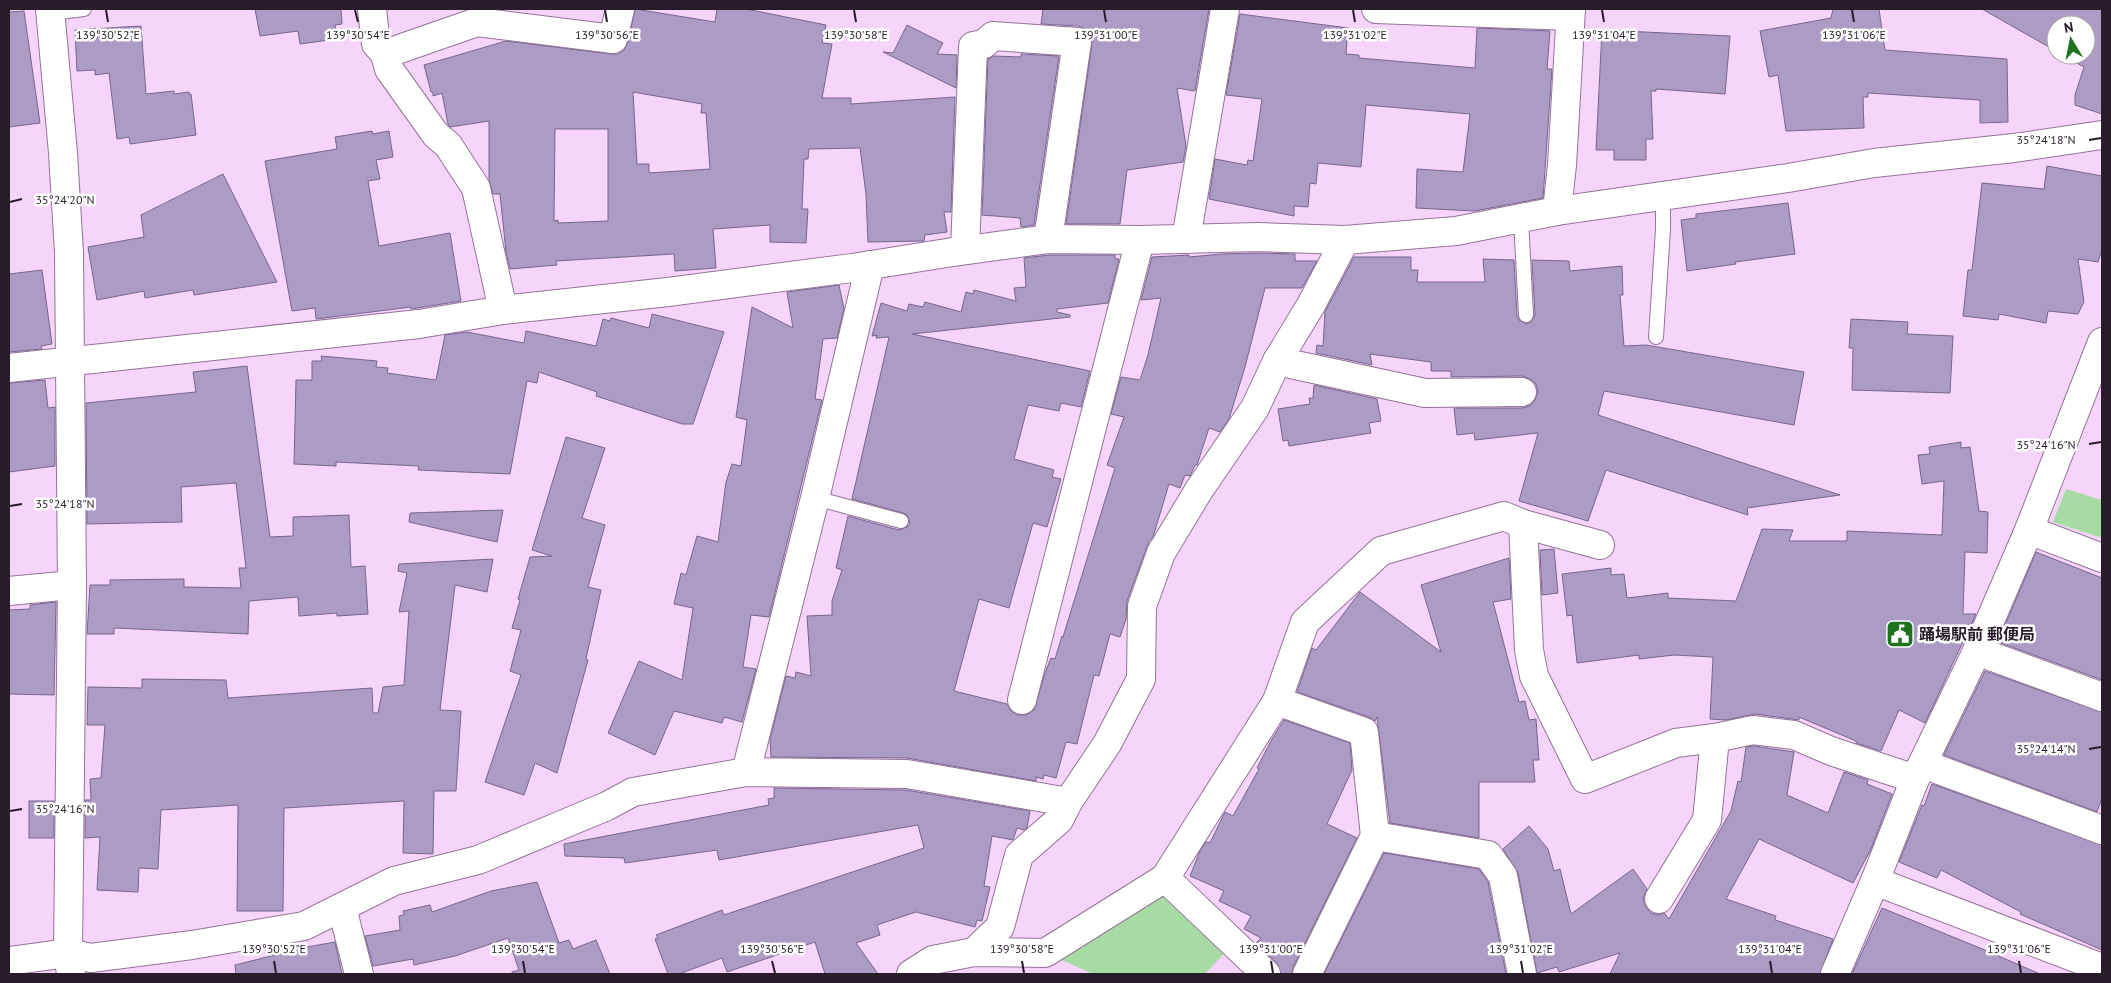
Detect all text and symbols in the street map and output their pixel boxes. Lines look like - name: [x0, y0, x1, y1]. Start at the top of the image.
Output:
- north arrow: [2046, 15, 2096, 65]
- text: N: [2063, 18, 2075, 37]
- text: 139°30'52"E: [76, 27, 140, 42]
- text: 139°30'54"E: [326, 27, 390, 42]
- text: 139°30'56"E: [575, 27, 639, 42]
- text: 139°30'58"E: [824, 27, 888, 42]
- text: 139°31'00"E: [1074, 27, 1138, 42]
- text: 139°31'02"E: [1323, 27, 1387, 42]
- text: 139°31'04"E: [1572, 27, 1636, 42]
- text: 139°31'06"E: [1822, 27, 1886, 42]
- text: 35°24'18"N: [2016, 132, 2076, 147]
- text: 35°24'20"N: [35, 192, 95, 207]
- text: 35°24'16"N: [2016, 437, 2076, 452]
- text: 35°24'18"N: [35, 496, 95, 511]
- public building icon: 踊場駅前 郵便局: [1885, 619, 1915, 649]
- place label: 踊場駅前 郵便局: [1919, 624, 2035, 644]
- text: 35°24'14"N: [2016, 741, 2076, 756]
- text: 35°24'16"N: [35, 801, 95, 816]
- text: 139°30'52"E: [242, 941, 306, 956]
- text: 139°30'54"E: [491, 941, 555, 956]
- text: 139°30'56"E: [740, 941, 804, 956]
- text: 139°30'58"E: [990, 941, 1054, 956]
- text: 139°31'00"E: [1239, 941, 1303, 956]
- text: 139°31'02"E: [1489, 941, 1553, 956]
- text: 139°31'04"E: [1738, 941, 1802, 956]
- text: 139°31'06"E: [1987, 941, 2051, 956]

